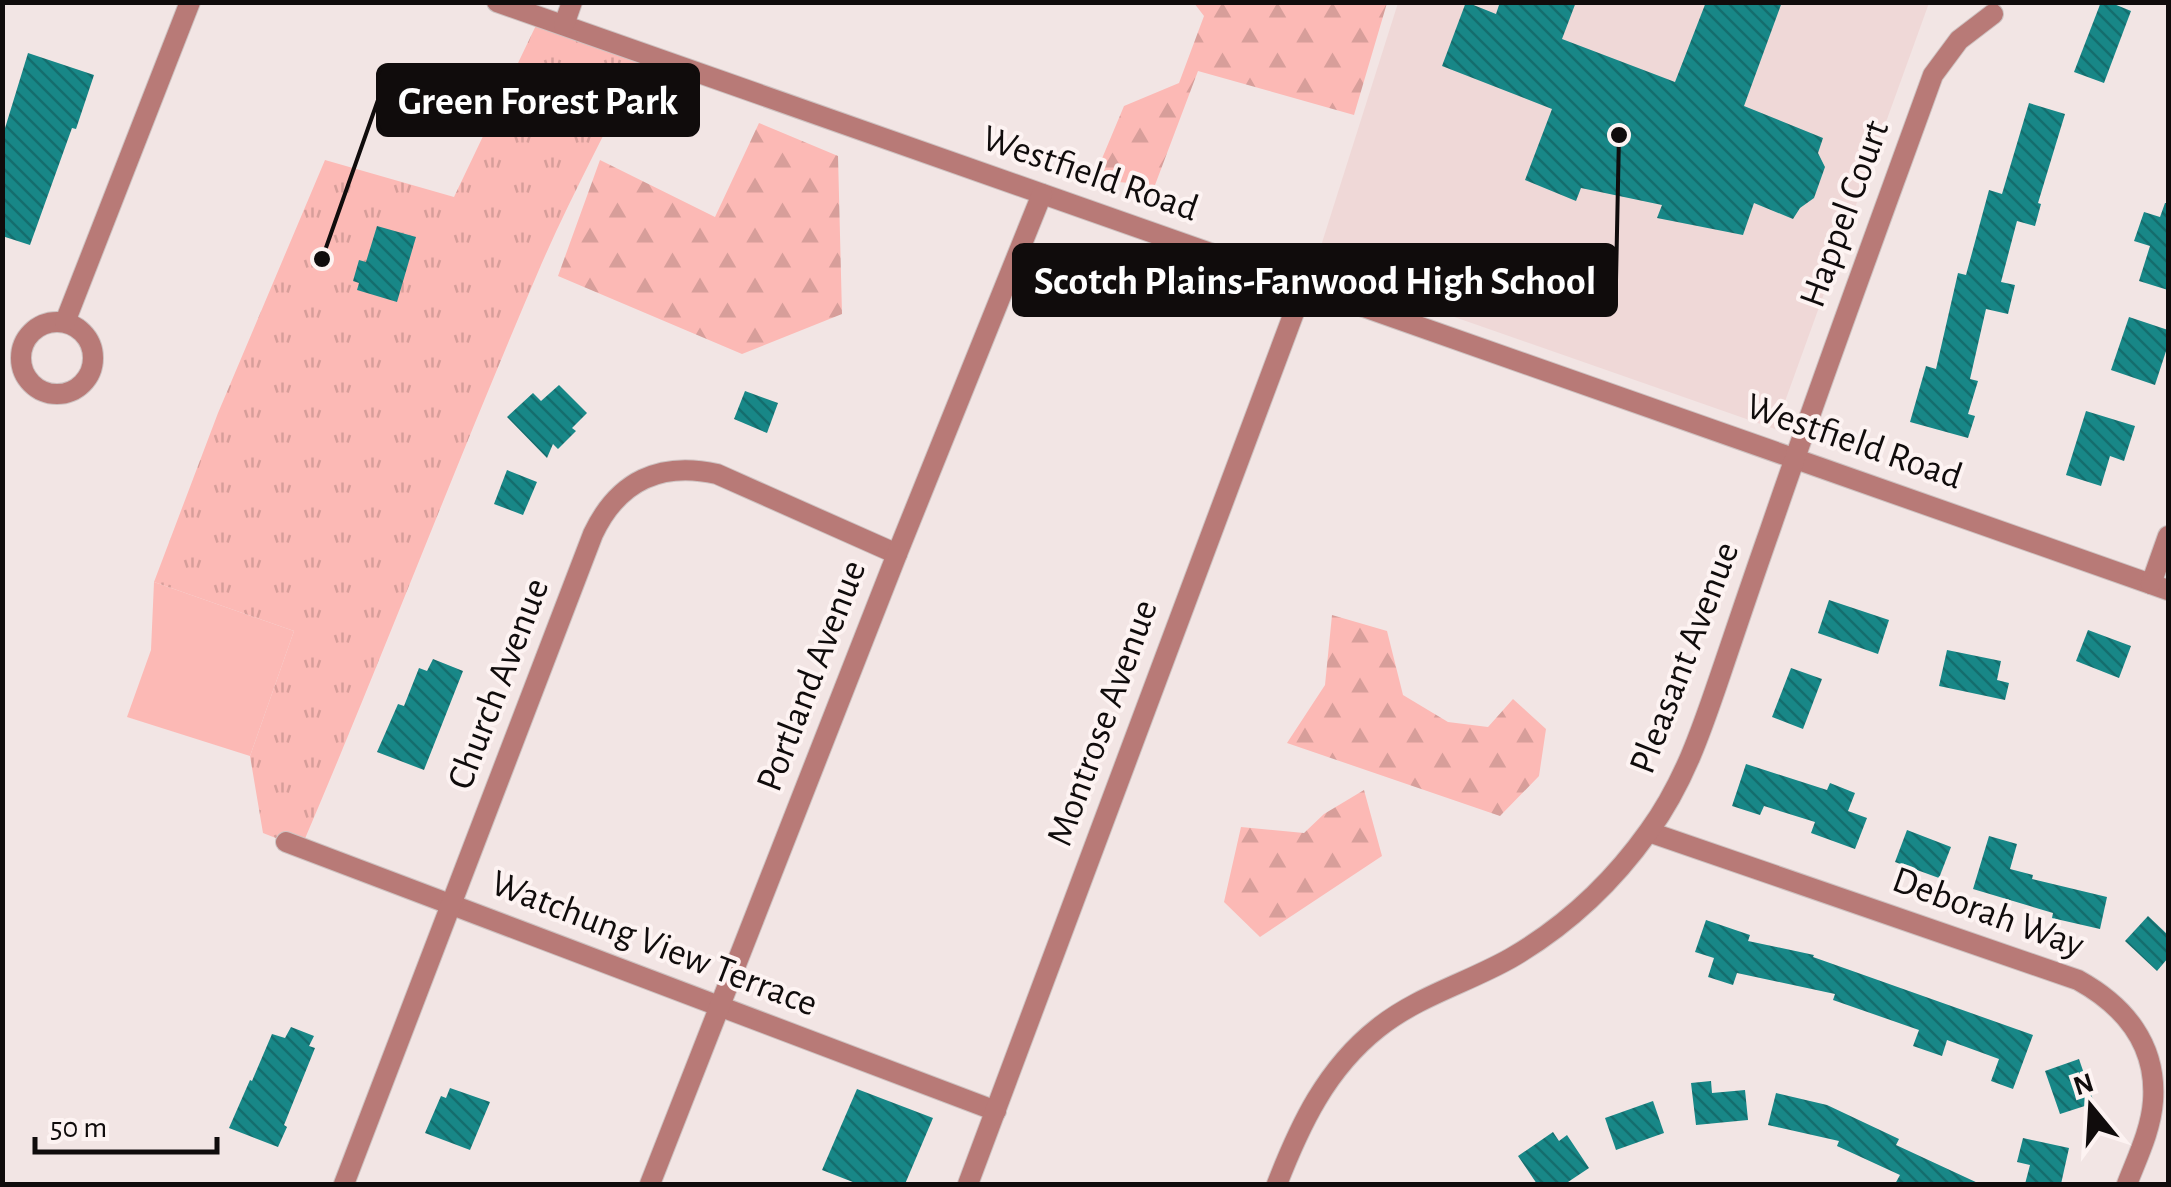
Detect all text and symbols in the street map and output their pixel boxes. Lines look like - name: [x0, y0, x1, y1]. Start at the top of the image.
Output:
- callout: Green Forest Park: [378, 65, 698, 135]
- text: Green Forest Park: [398, 82, 678, 122]
- street label: Happel Court: [1794, 116, 1896, 312]
- street label: Westfield Road: [977, 119, 1203, 229]
- callout: Scotch Plains-Fanwood High School: [1014, 245, 1616, 315]
- text: Scotch Plains-Fanwood High School: [1034, 262, 1596, 302]
- street label: Westfield Road: [1741, 387, 1967, 497]
- street label: Pleasant Avenue: [1623, 537, 1747, 779]
- street label: Portland Avenue: [751, 555, 873, 797]
- street label: Church Avenue: [441, 573, 557, 795]
- street label: Montrose Avenue: [1041, 595, 1165, 851]
- street label: Deborah Way: [1887, 861, 2089, 965]
- street label: Watchung View Terrace: [486, 864, 822, 1024]
- north arrow: [2041, 1057, 2141, 1157]
- text: N: [2070, 1069, 2097, 1101]
- scale bar: [35, 1092, 218, 1154]
- text: 50 m: [50, 1113, 107, 1143]

